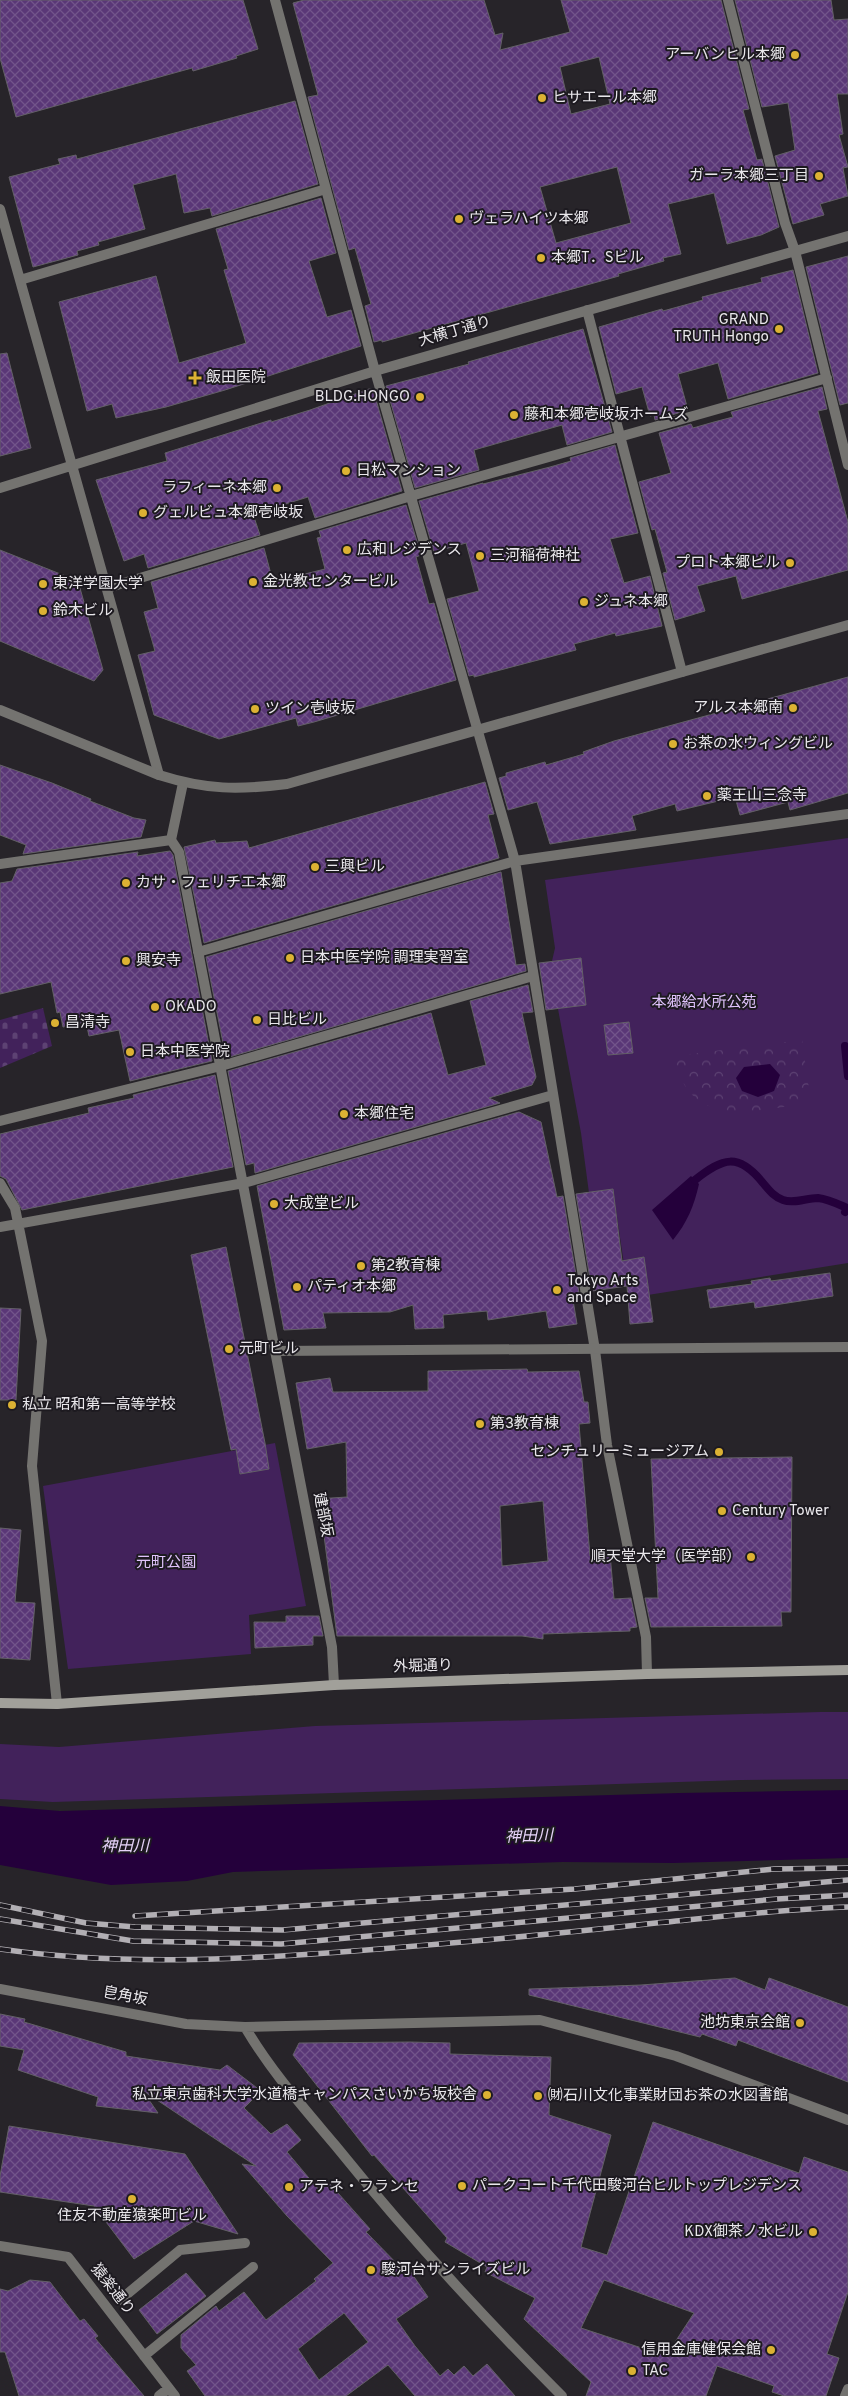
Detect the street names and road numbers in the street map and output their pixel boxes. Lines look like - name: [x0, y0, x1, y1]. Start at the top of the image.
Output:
- street label: 大横丁通り: [416, 313, 494, 351]
- street label: 建部坂: [308, 1491, 336, 1539]
- street label: 外堀通り: [393, 1656, 453, 1678]
- street label: 皀角坂: [101, 1983, 149, 2011]
- street label: 猿楽通り: [86, 2261, 138, 2319]

